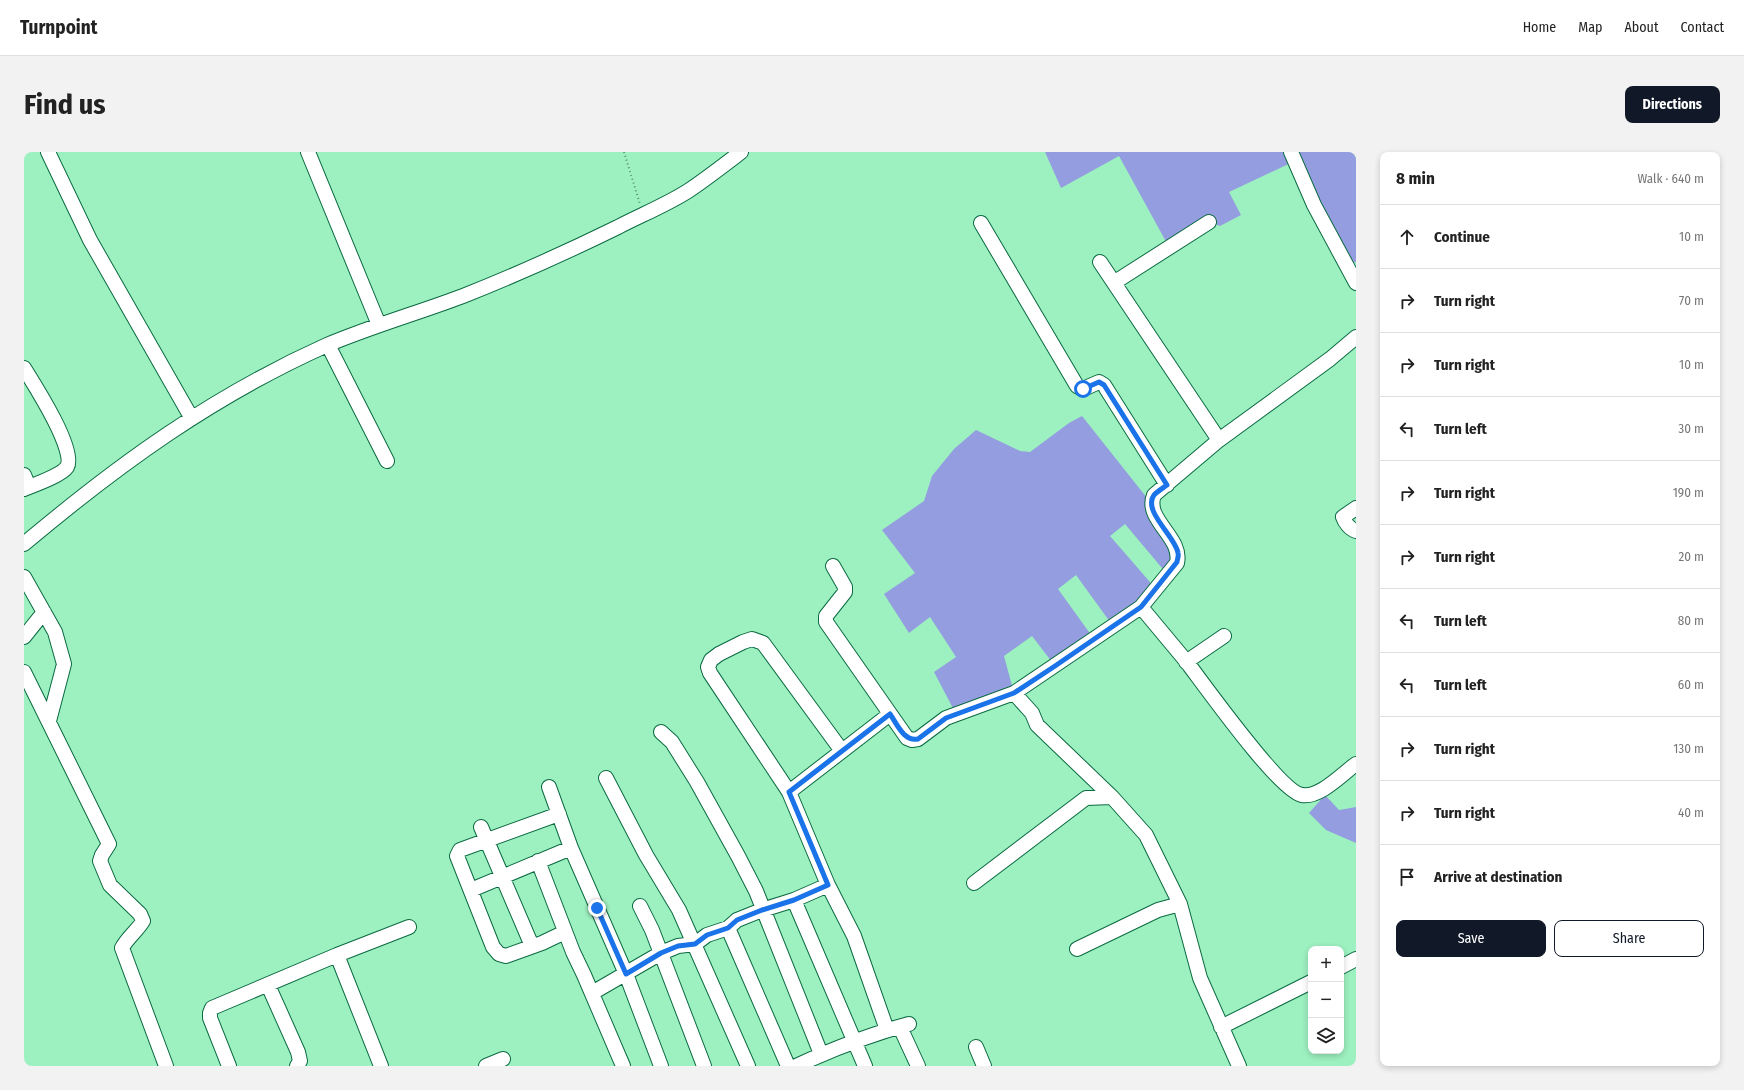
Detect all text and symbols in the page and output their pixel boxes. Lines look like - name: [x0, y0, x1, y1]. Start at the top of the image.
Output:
- text: Turnpoint: [20, 16, 97, 39]
- text: Home: [1523, 19, 1556, 36]
- text: Map: [1578, 19, 1602, 36]
- text: About: [1624, 19, 1659, 36]
- text: Contact: [1681, 19, 1724, 36]
- button: Directions: [1625, 86, 1720, 123]
- text: Find us: [24, 88, 106, 121]
- text: 8 min: [1396, 168, 1435, 189]
- text: Walk · 640 m: [1637, 171, 1704, 186]
- icon: ahead: [1396, 226, 1418, 248]
- text: Continue: [1434, 228, 1490, 246]
- text: 10 m: [1679, 229, 1704, 244]
- icon: right: [1396, 290, 1418, 312]
- text: Turn right: [1434, 292, 1495, 310]
- text: 70 m: [1679, 293, 1704, 308]
- icon: right: [1396, 354, 1418, 376]
- text: Turn right: [1434, 356, 1495, 374]
- text: 10 m: [1679, 357, 1704, 372]
- route start: [1074, 380, 1092, 398]
- icon: left: [1396, 418, 1418, 440]
- text: Turn left: [1434, 420, 1487, 438]
- text: 30 m: [1678, 421, 1704, 436]
- icon: right: [1396, 482, 1418, 504]
- text: Turn right: [1434, 484, 1495, 502]
- text: 190 m: [1673, 485, 1704, 500]
- icon: right: [1396, 546, 1418, 568]
- text: Turn right: [1434, 548, 1495, 566]
- text: 20 m: [1678, 549, 1704, 564]
- icon: left: [1396, 610, 1418, 632]
- text: Turn left: [1434, 612, 1487, 630]
- text: 80 m: [1678, 613, 1704, 628]
- icon: left: [1396, 674, 1418, 696]
- text: Turn left: [1434, 676, 1487, 694]
- text: 60 m: [1678, 677, 1704, 692]
- icon: right: [1396, 738, 1418, 760]
- text: Turn right: [1434, 740, 1495, 758]
- text: 130 m: [1673, 741, 1704, 756]
- icon: right: [1396, 802, 1418, 824]
- text: Turn right: [1434, 804, 1495, 822]
- text: 40 m: [1678, 805, 1704, 820]
- icon: arrive: [1396, 866, 1418, 888]
- text: Arrive at destination: [1434, 868, 1562, 886]
- route end: [588, 899, 606, 917]
- button: Save: [1396, 920, 1546, 957]
- button: Share: [1554, 920, 1704, 957]
- map controls: [1308, 946, 1344, 1054]
- button: +: [1308, 946, 1344, 982]
- button: −: [1308, 982, 1344, 1018]
- button: layers: [1308, 1018, 1344, 1054]

